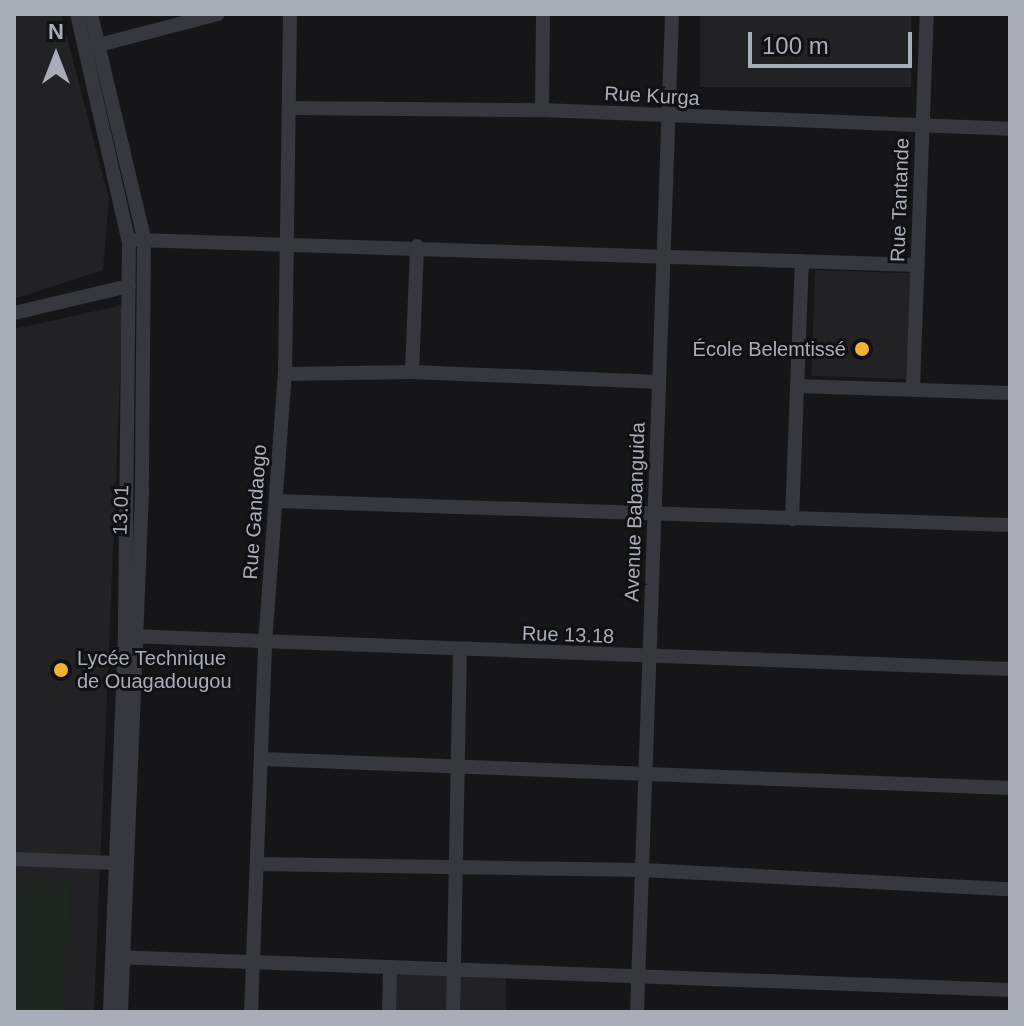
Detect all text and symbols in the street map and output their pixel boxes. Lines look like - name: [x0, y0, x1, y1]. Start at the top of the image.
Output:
- north arrow: [16, 16, 96, 96]
- scale bar: [752, 16, 916, 66]
- text: N: [48, 19, 64, 44]
- text: 100 m: [762, 32, 829, 59]
- street label: Rue Kurga: [604, 82, 700, 110]
- street label: Rue Tantande: [886, 137, 914, 263]
- place label: École Belemtissé: [693, 337, 846, 361]
- marker: École Belemtissé: [853, 340, 871, 358]
- street label: Avenue Babanguida: [620, 422, 650, 602]
- street label: Rue Gandaogo: [238, 443, 272, 581]
- street label: 13.01: [108, 485, 134, 535]
- street label: Rue 13.18: [521, 621, 615, 649]
- place label: Lycée Technique de Ouagadougou: [77, 646, 232, 693]
- marker: Lycée Technique de Ouagadougou: [52, 661, 70, 679]

